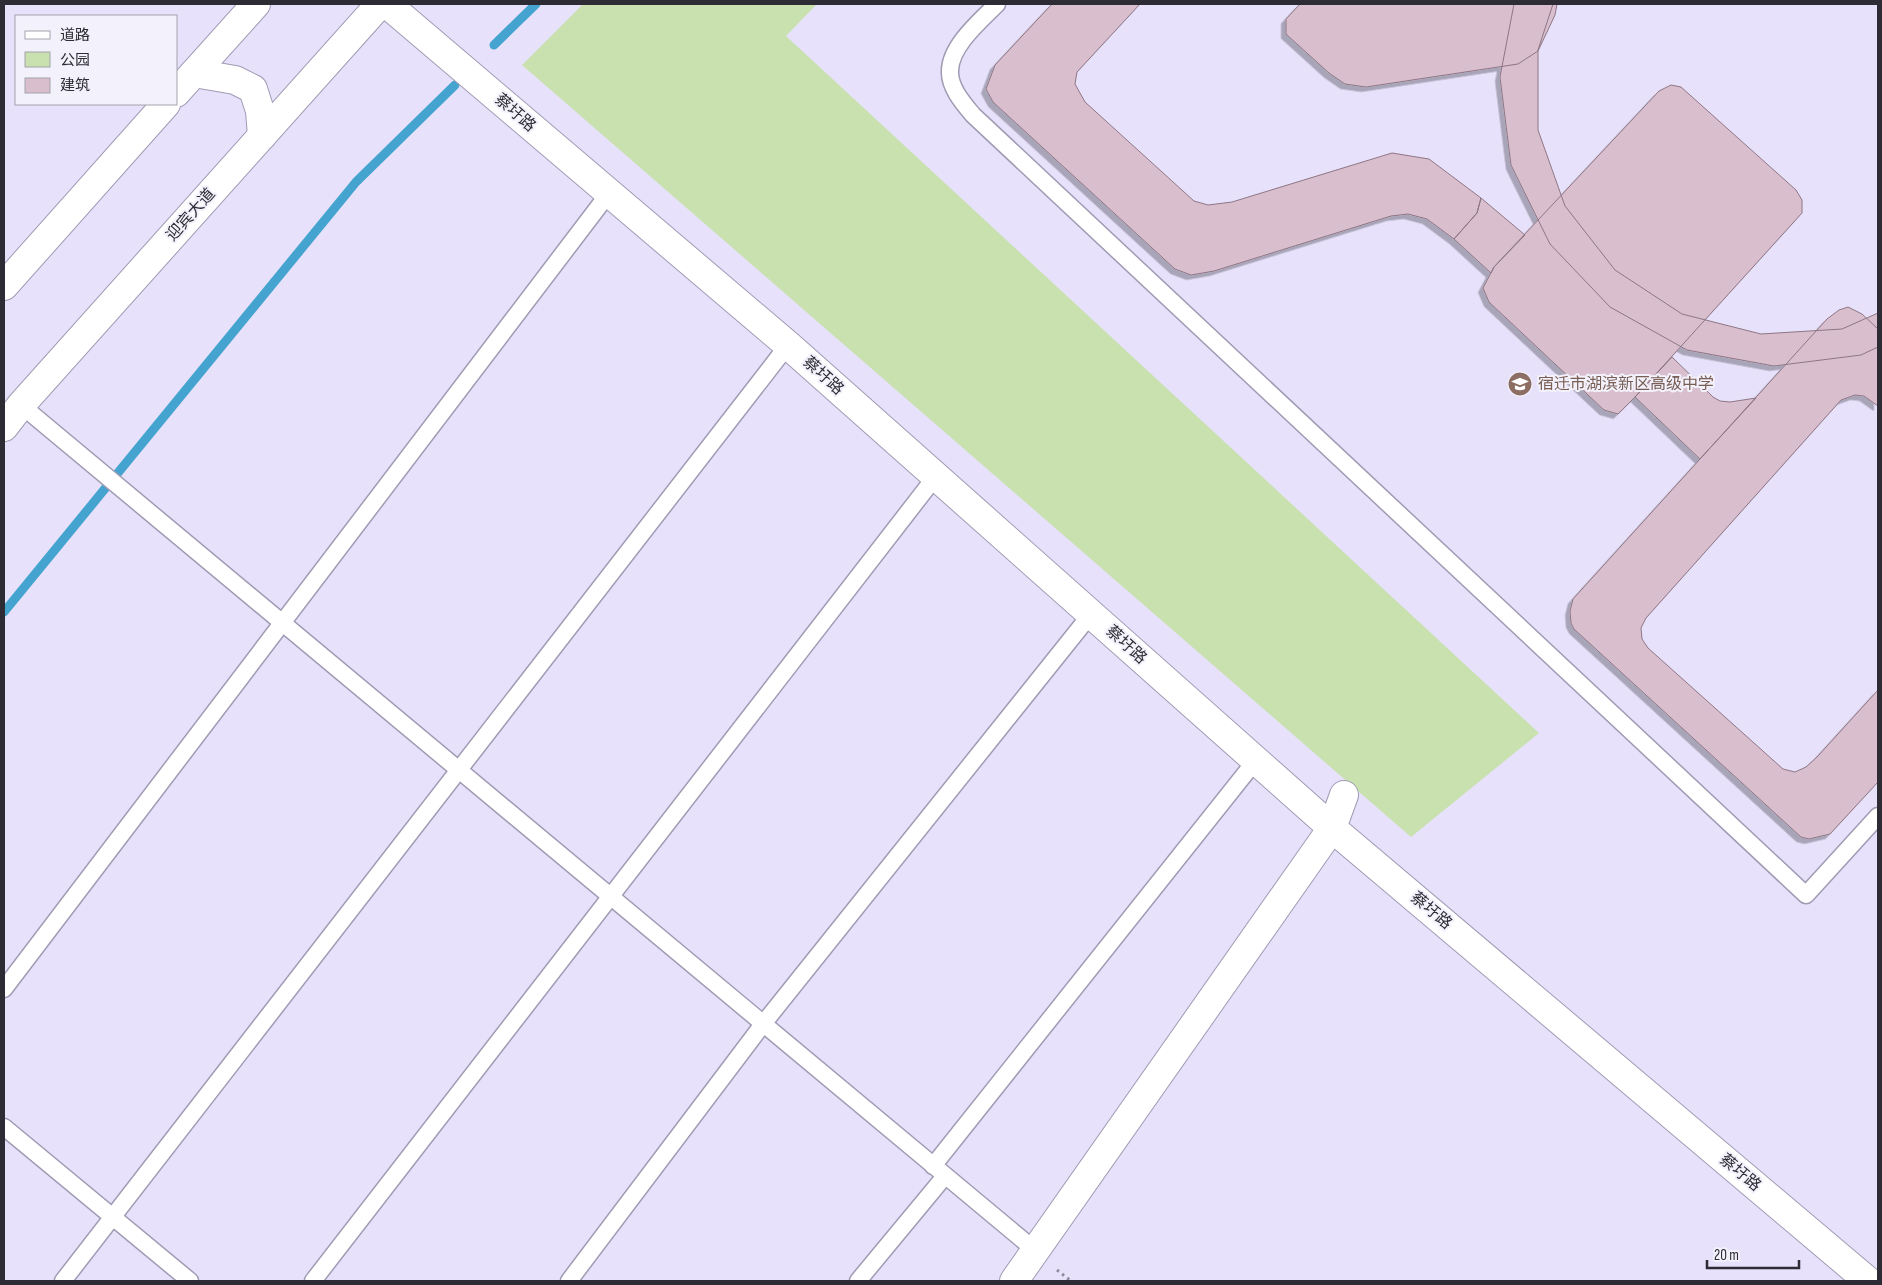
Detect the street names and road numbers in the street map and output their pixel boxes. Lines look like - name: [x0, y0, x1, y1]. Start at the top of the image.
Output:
- street label: 蔡圩路: [491, 90, 539, 136]
- street label: 迎宾大道: [163, 185, 219, 245]
- street label: 蔡圩路: [799, 353, 847, 399]
- street label: 蔡圩路: [1102, 622, 1150, 668]
- street label: 蔡圩路: [1407, 888, 1455, 934]
- street label: 蔡圩路: [1716, 1150, 1764, 1196]

